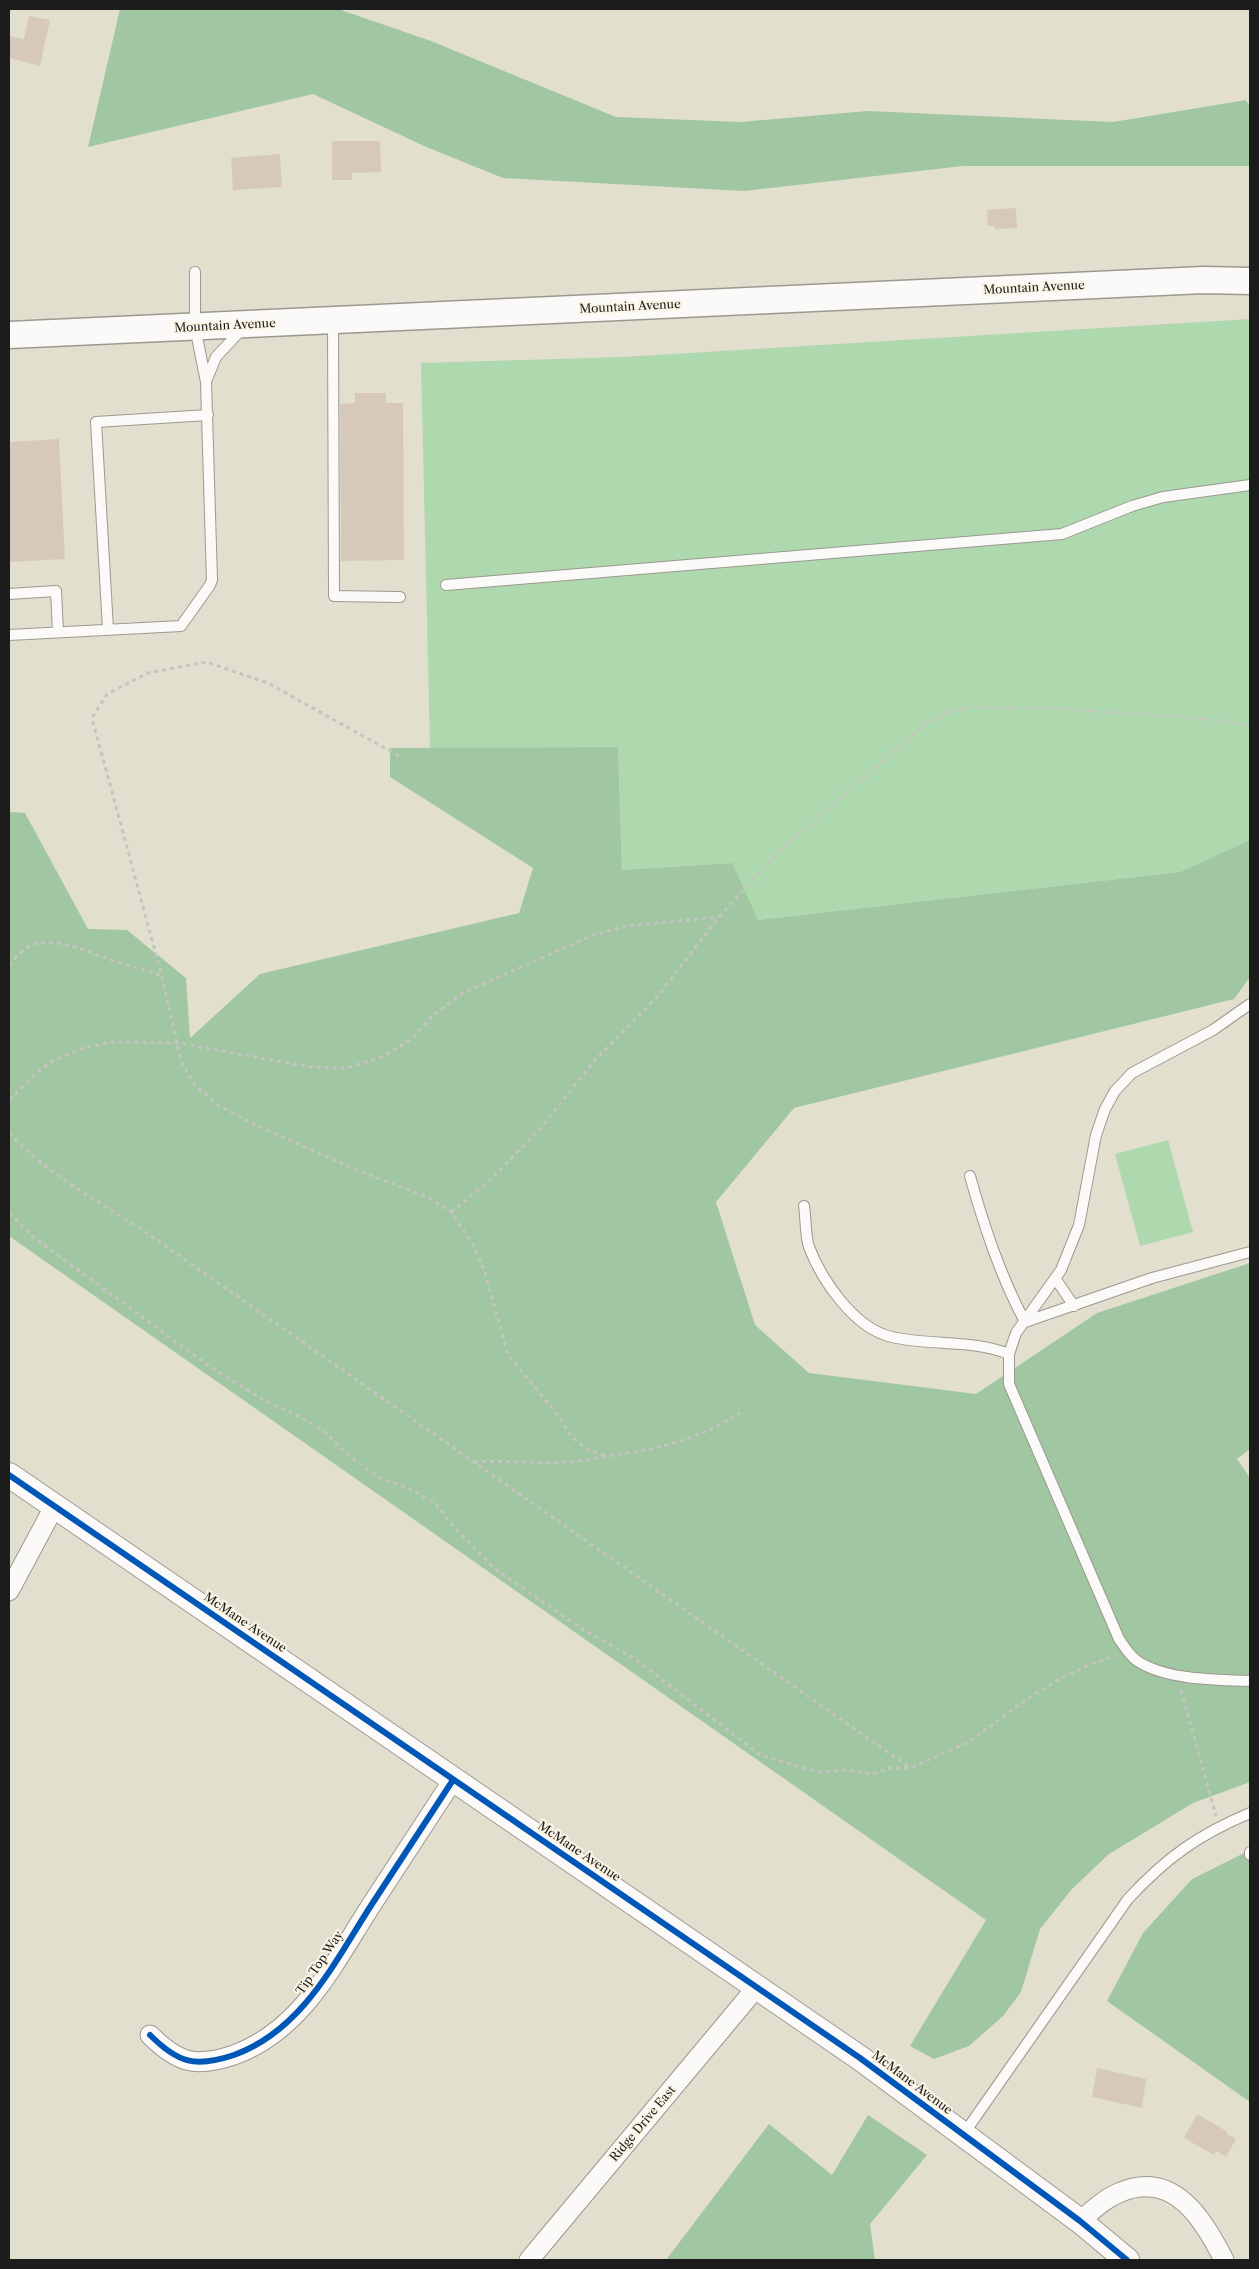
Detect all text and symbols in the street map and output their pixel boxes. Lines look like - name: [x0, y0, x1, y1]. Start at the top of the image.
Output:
- street label: Mountain Avenue: [983, 278, 1085, 298]
- street label: Mountain Avenue: [579, 297, 681, 317]
- street label: Mountain Avenue: [174, 316, 276, 336]
- street label: McMane Avenue: [201, 1590, 289, 1656]
- street label: McMane Avenue: [535, 1819, 623, 1885]
- street label: Tip Top Way: [293, 1928, 347, 1998]
- street label: McMane Avenue: [869, 2048, 955, 2118]
- street label: Ridge Drive East: [607, 2083, 679, 2165]

